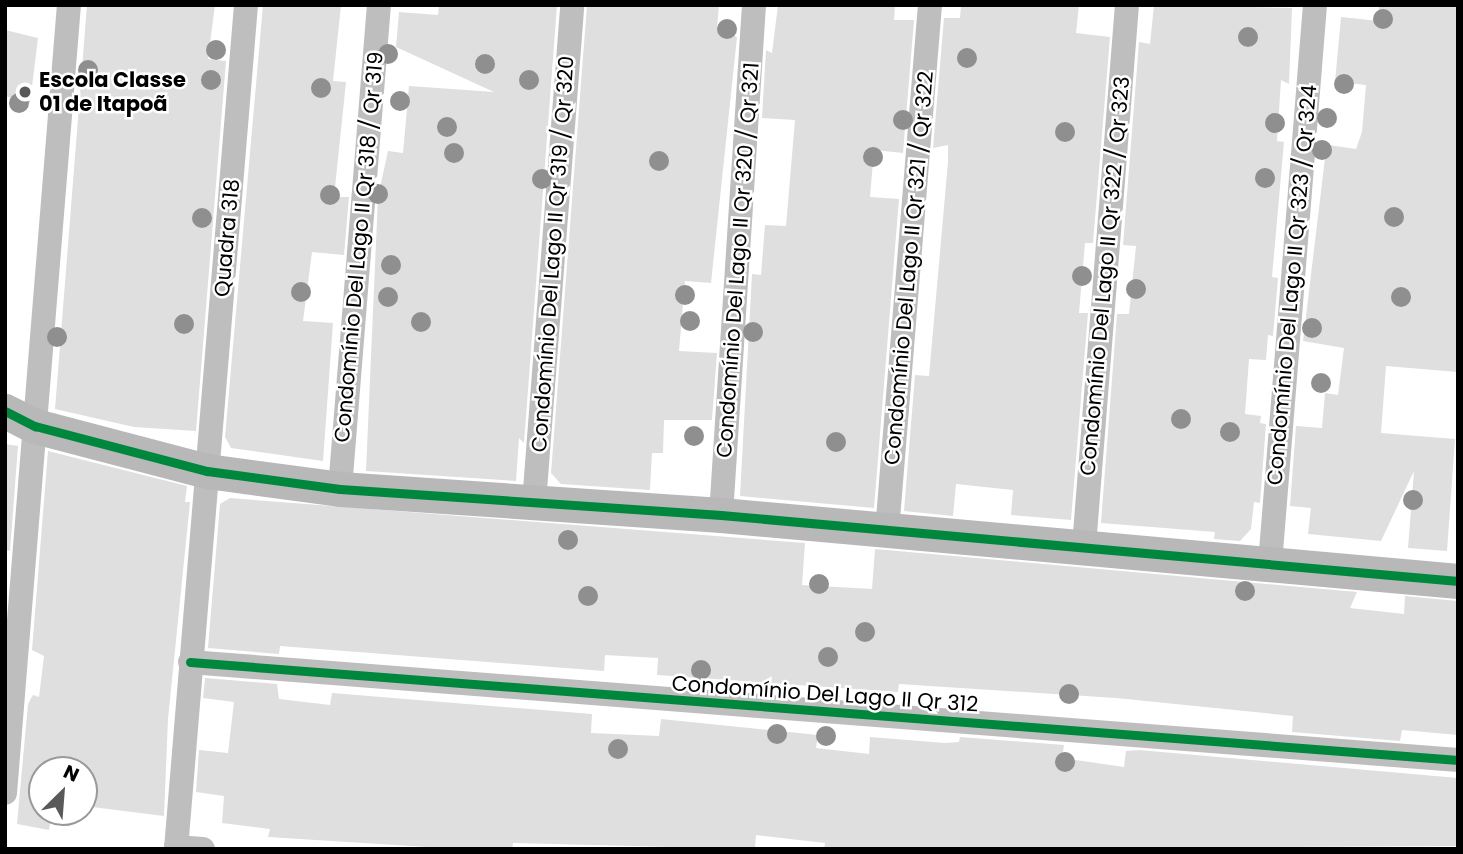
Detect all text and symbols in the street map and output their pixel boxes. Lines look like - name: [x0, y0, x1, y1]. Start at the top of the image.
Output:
- street label: Condomínio Del Lago II Qr 318 / Qr 319: [329, 51, 389, 443]
- street label: Condomínio Del Lago II Qr 319 / Qr 320: [527, 55, 579, 453]
- street label: Condomínio Del Lago II Qr 320 / Qr 321: [712, 61, 764, 459]
- place label: Escola Classe 01 de Itapoã: [39, 67, 186, 117]
- street label: Condomínio Del Lago II Qr 321 / Qr 322: [879, 70, 939, 466]
- street label: Condomínio Del Lago II Qr 322 / Qr 323: [1075, 75, 1135, 477]
- marker: Escola Classe 01 de Itapoã: [17, 84, 33, 100]
- street label: Condomínio Del Lago II Qr 323 / Qr 324: [1262, 84, 1322, 486]
- street label: Quadra 318: [209, 178, 245, 298]
- street label: Condomínio Del Lago II Qr 312: [671, 671, 979, 717]
- north arrow: [28, 756, 98, 826]
- text: N: [59, 758, 83, 789]

